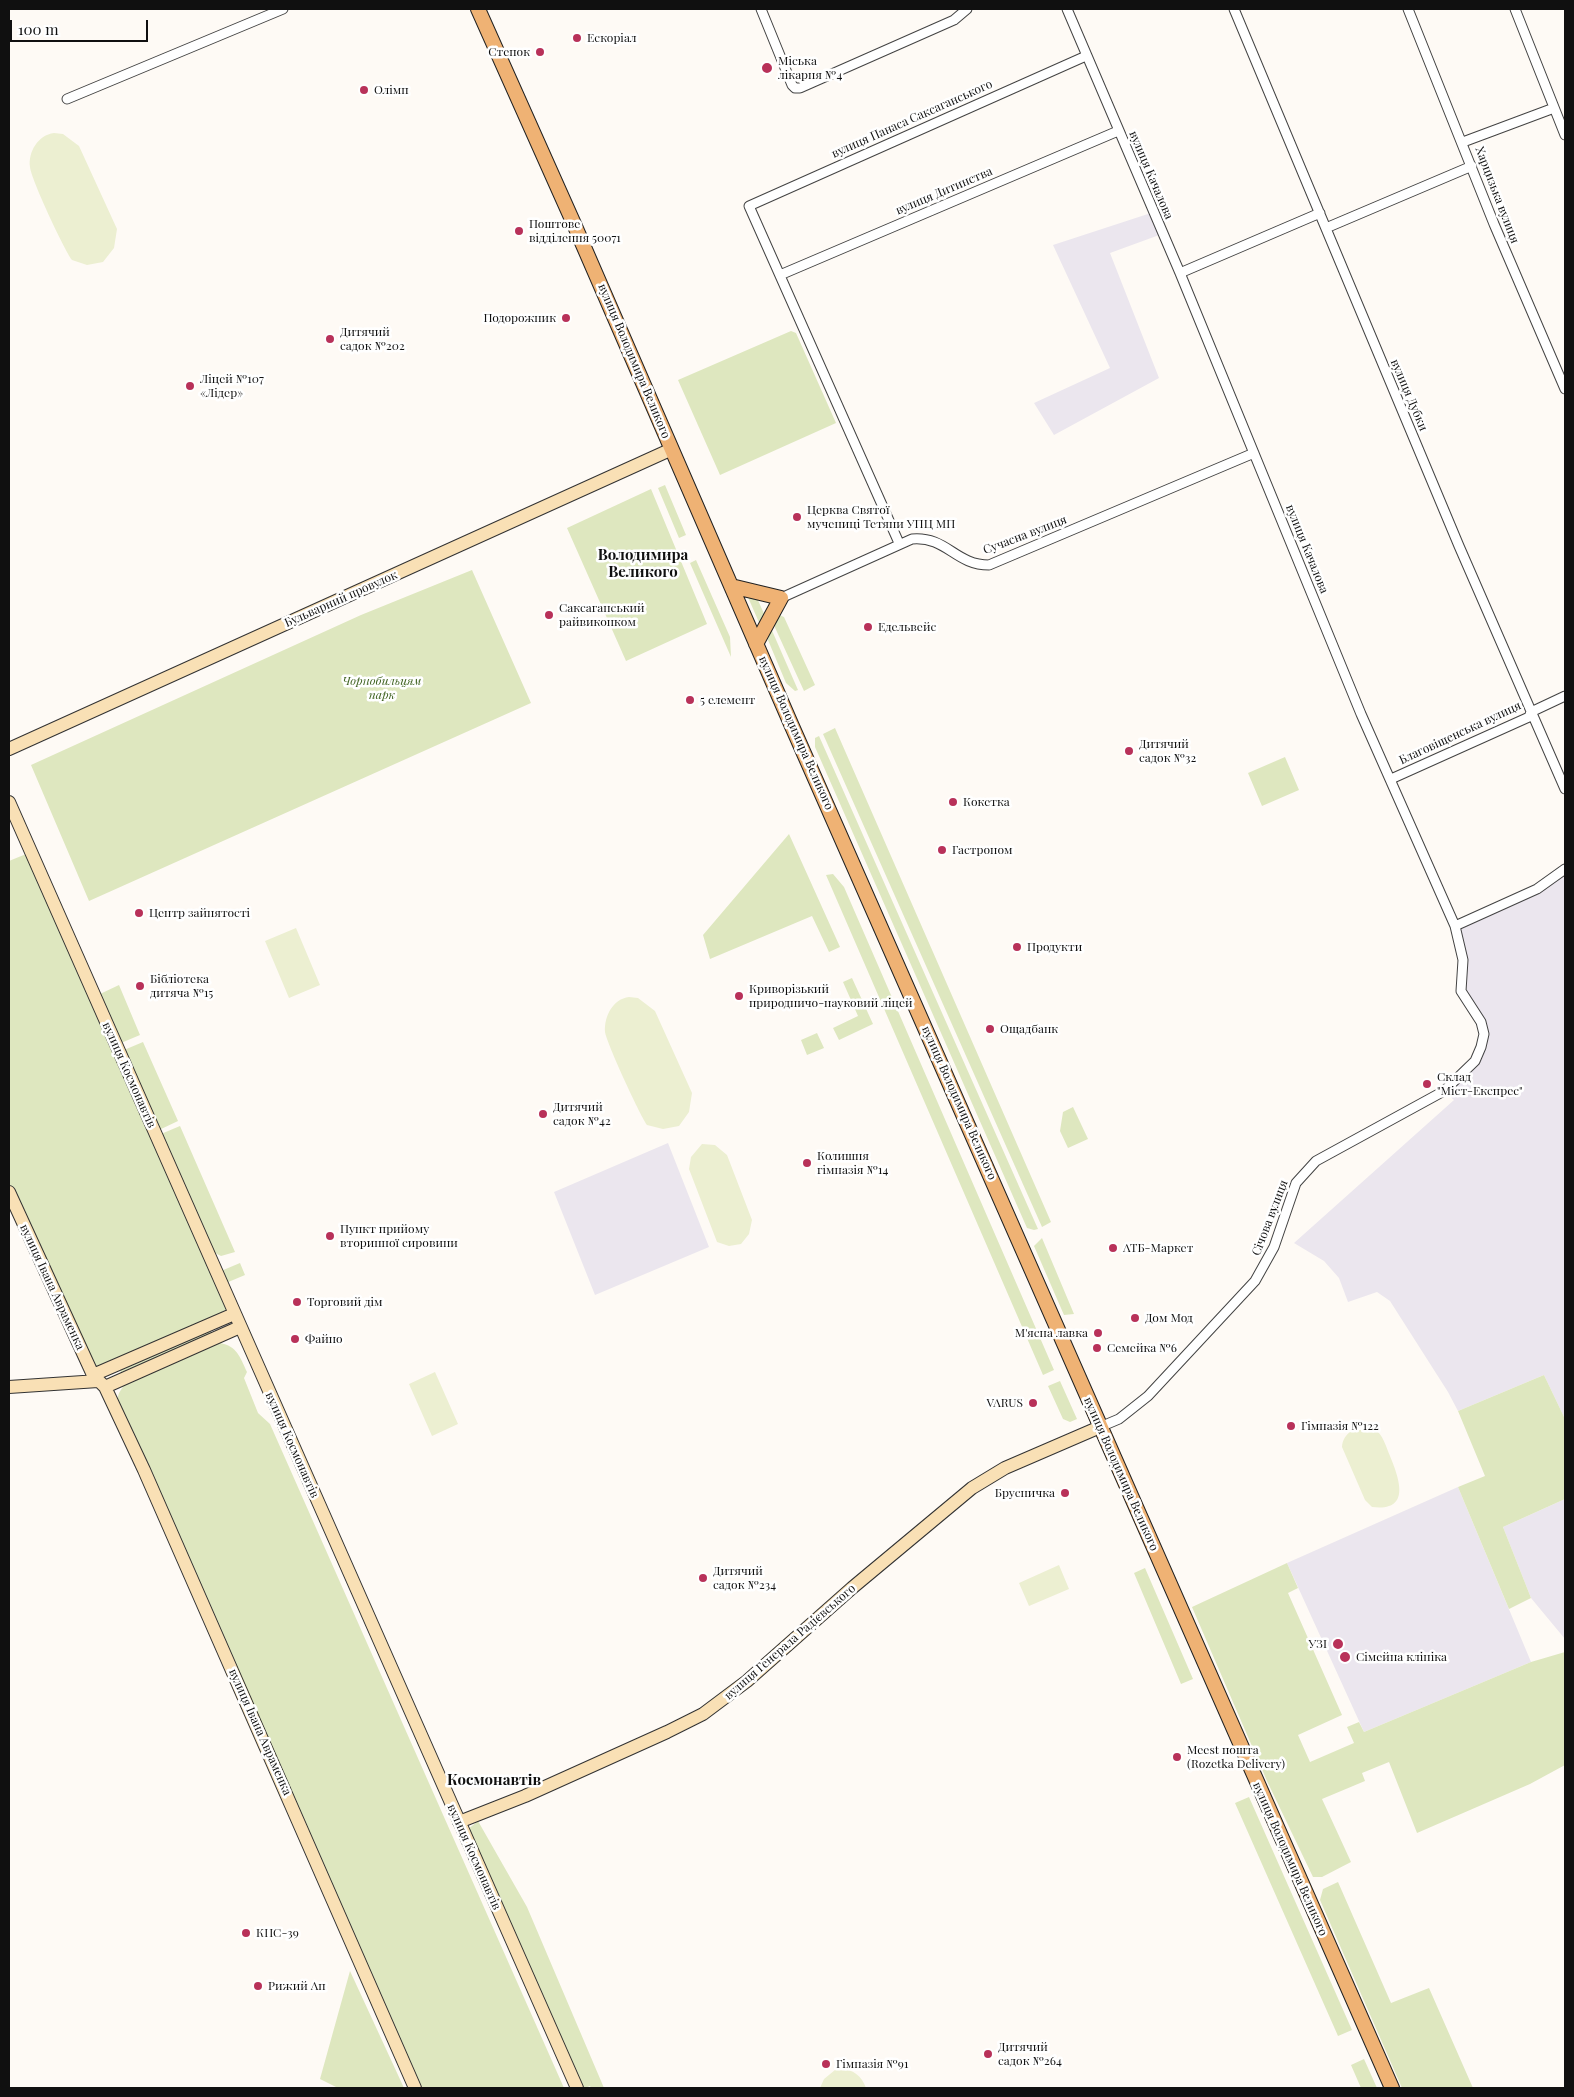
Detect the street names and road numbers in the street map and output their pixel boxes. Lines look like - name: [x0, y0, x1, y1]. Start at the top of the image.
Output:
- street label: вулиця Панаса Саксаганського: [829, 77, 995, 161]
- street label: вулиця Качалова: [1126, 129, 1176, 221]
- street label: Харцизька вулиця: [1472, 145, 1522, 245]
- street label: вулиця Дитинства: [893, 164, 995, 218]
- street label: вулиця Володимира Великого: [595, 281, 673, 441]
- street label: вулиця Дубки: [1387, 357, 1431, 433]
- street label: вулиця Качалова: [1283, 502, 1331, 596]
- street label: Сучасна вулиця: [981, 512, 1069, 558]
- street label: Бульварний провулок: [282, 568, 400, 630]
- street label: вулиця Володимира Великого: [755, 654, 837, 812]
- street label: Благовіщенська вулиця: [1397, 698, 1523, 768]
- street label: вулиця Космонавтів: [99, 1020, 159, 1130]
- street label: вулиця Володимира Великого: [918, 1024, 1000, 1182]
- street label: Січова вулиця: [1249, 1178, 1291, 1258]
- street label: вулиця Івана Авраменка: [17, 1222, 87, 1352]
- street label: вулиця Космонавтів: [262, 1390, 322, 1500]
- street label: вулиця Володимира Великого: [1080, 1395, 1162, 1553]
- street label: вулиця Генерала Радієвського: [722, 1581, 858, 1703]
- street label: вулиця Івана Авраменка: [226, 1666, 294, 1798]
- street label: вулиця Володимира Великого: [1249, 1780, 1331, 1938]
- street label: вулиця Космонавтів: [444, 1802, 504, 1912]

